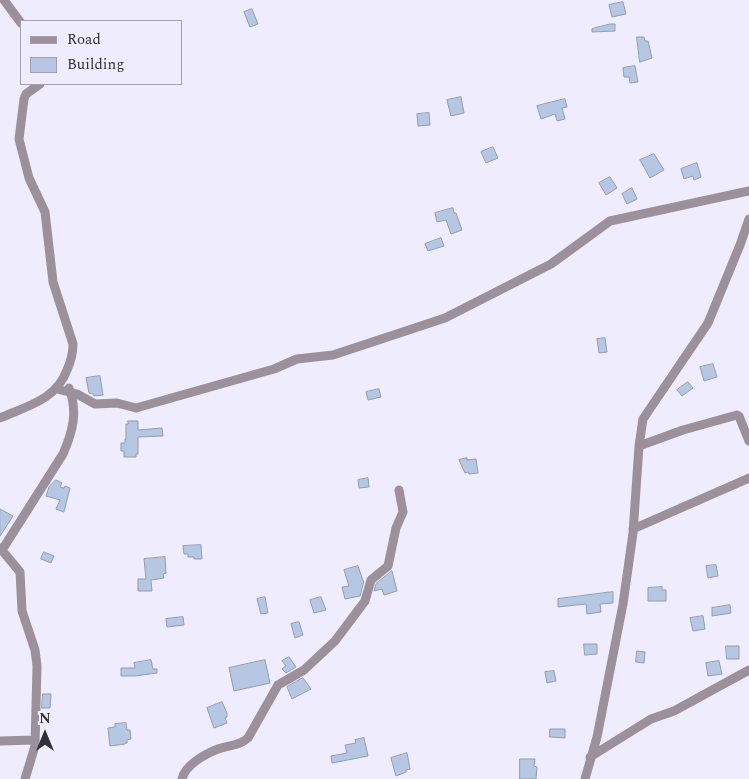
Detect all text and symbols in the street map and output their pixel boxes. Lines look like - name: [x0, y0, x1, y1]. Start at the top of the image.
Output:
- legend: [20, 20, 182, 85]
- text: Road: [67, 28, 101, 51]
- text: Building: [67, 53, 124, 76]
- text: N: [39, 708, 51, 729]
- north arrow: [20, 709, 70, 759]

